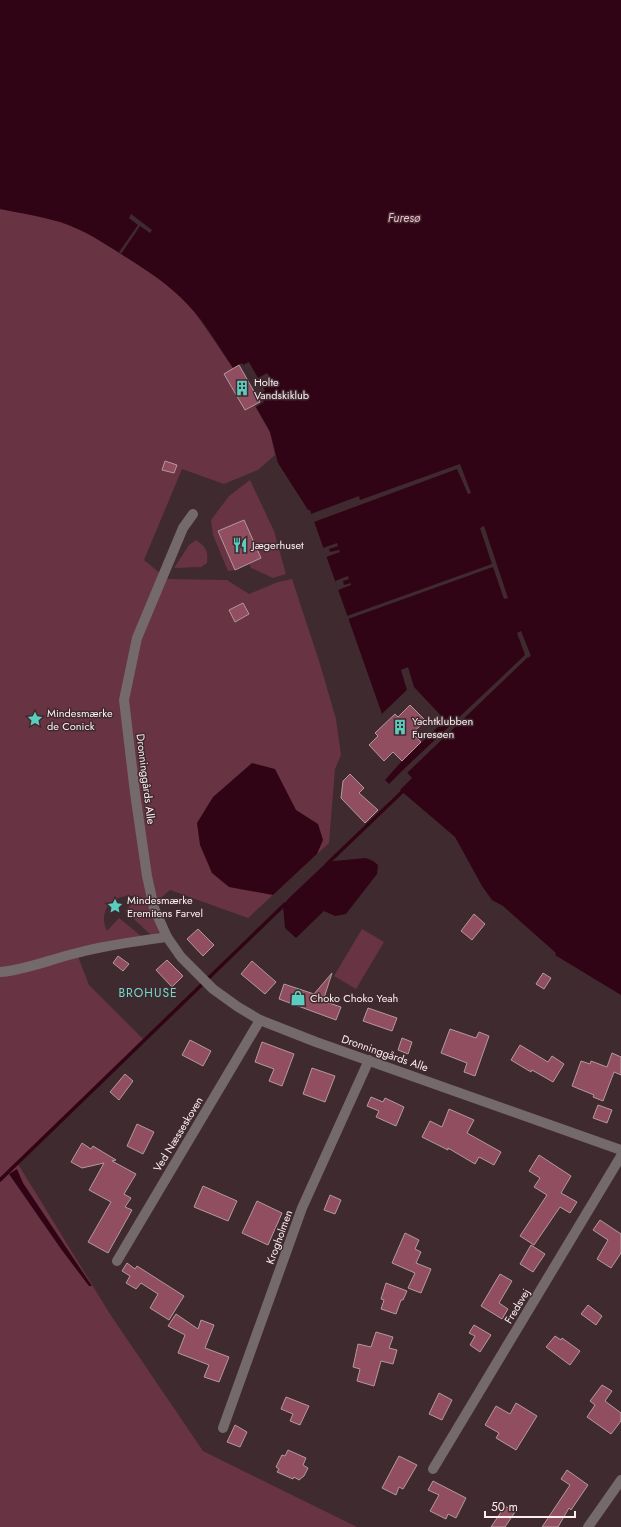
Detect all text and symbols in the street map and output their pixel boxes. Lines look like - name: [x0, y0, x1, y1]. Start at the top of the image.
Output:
- water label: Furesø: [388, 209, 421, 227]
- place label: Holte Vandskiklub: [254, 374, 309, 403]
- building icon: Holte Vandskiklub: [233, 379, 251, 397]
- restaurant icon: Jægerhuset: [231, 536, 249, 554]
- place label: Jægerhuset: [250, 537, 304, 553]
- place label: Mindesmærke de Conick: [47, 705, 113, 734]
- place icon: Mindesmærke de Conick: [26, 710, 44, 728]
- place label: Yachtklubben Furesøen: [412, 713, 473, 742]
- building icon: Yachtklubben Furesøen: [391, 718, 409, 736]
- street label: Dronninggårds Alle: [133, 733, 160, 825]
- place label: Mindesmærke Eremitens Farvel: [127, 892, 203, 921]
- place icon: Mindesmærke Eremitens Farvel: [106, 897, 124, 915]
- district label: BROHUSE: [118, 984, 178, 1002]
- shop icon: Choko Choko Yeah: [289, 989, 307, 1007]
- place label: Choko Choko Yeah: [310, 990, 398, 1006]
- street label: Dronninggårds Alle: [339, 1031, 431, 1075]
- street label: Ved Næsseskoven: [149, 1094, 207, 1174]
- street label: Krogholmen: [262, 1208, 296, 1266]
- street label: Fredsvej: [500, 1285, 534, 1327]
- scale bar: [485, 1493, 575, 1519]
- text: 50 m: [491, 1498, 518, 1516]

